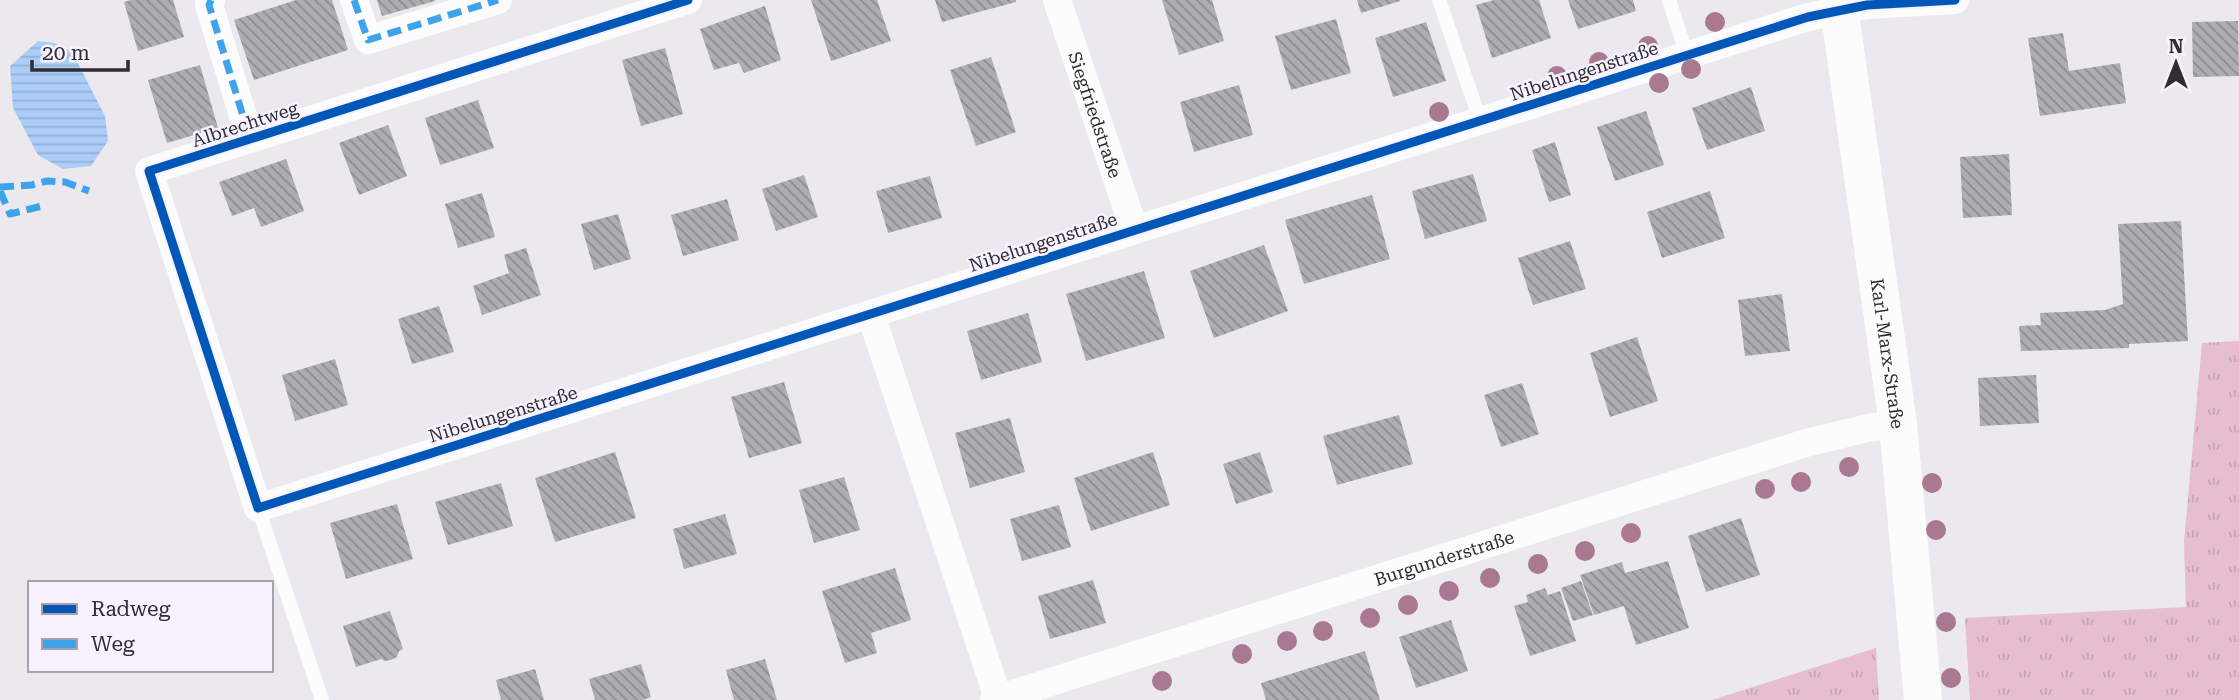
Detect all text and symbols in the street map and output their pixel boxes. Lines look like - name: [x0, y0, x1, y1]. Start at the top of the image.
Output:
- scale bar: [32, 28, 128, 72]
- north arrow: [2141, 28, 2211, 98]
- text: N: [2169, 35, 2184, 58]
- street label: Nibelungenstraße: [1507, 37, 1661, 105]
- text: 20 m: [42, 41, 90, 65]
- street label: Siegfriedstraße: [1065, 49, 1127, 181]
- street label: Albrechtweg: [189, 97, 301, 151]
- street label: Nibelungenstraße: [966, 208, 1120, 276]
- street label: Karl-Marx-Straße: [1867, 277, 1909, 430]
- street label: Nibelungenstraße: [426, 381, 580, 447]
- street label: Burgunderstraße: [1371, 526, 1517, 590]
- legend: [28, 581, 273, 672]
- text: Radweg: [91, 597, 170, 621]
- text: Weg: [91, 632, 135, 656]

